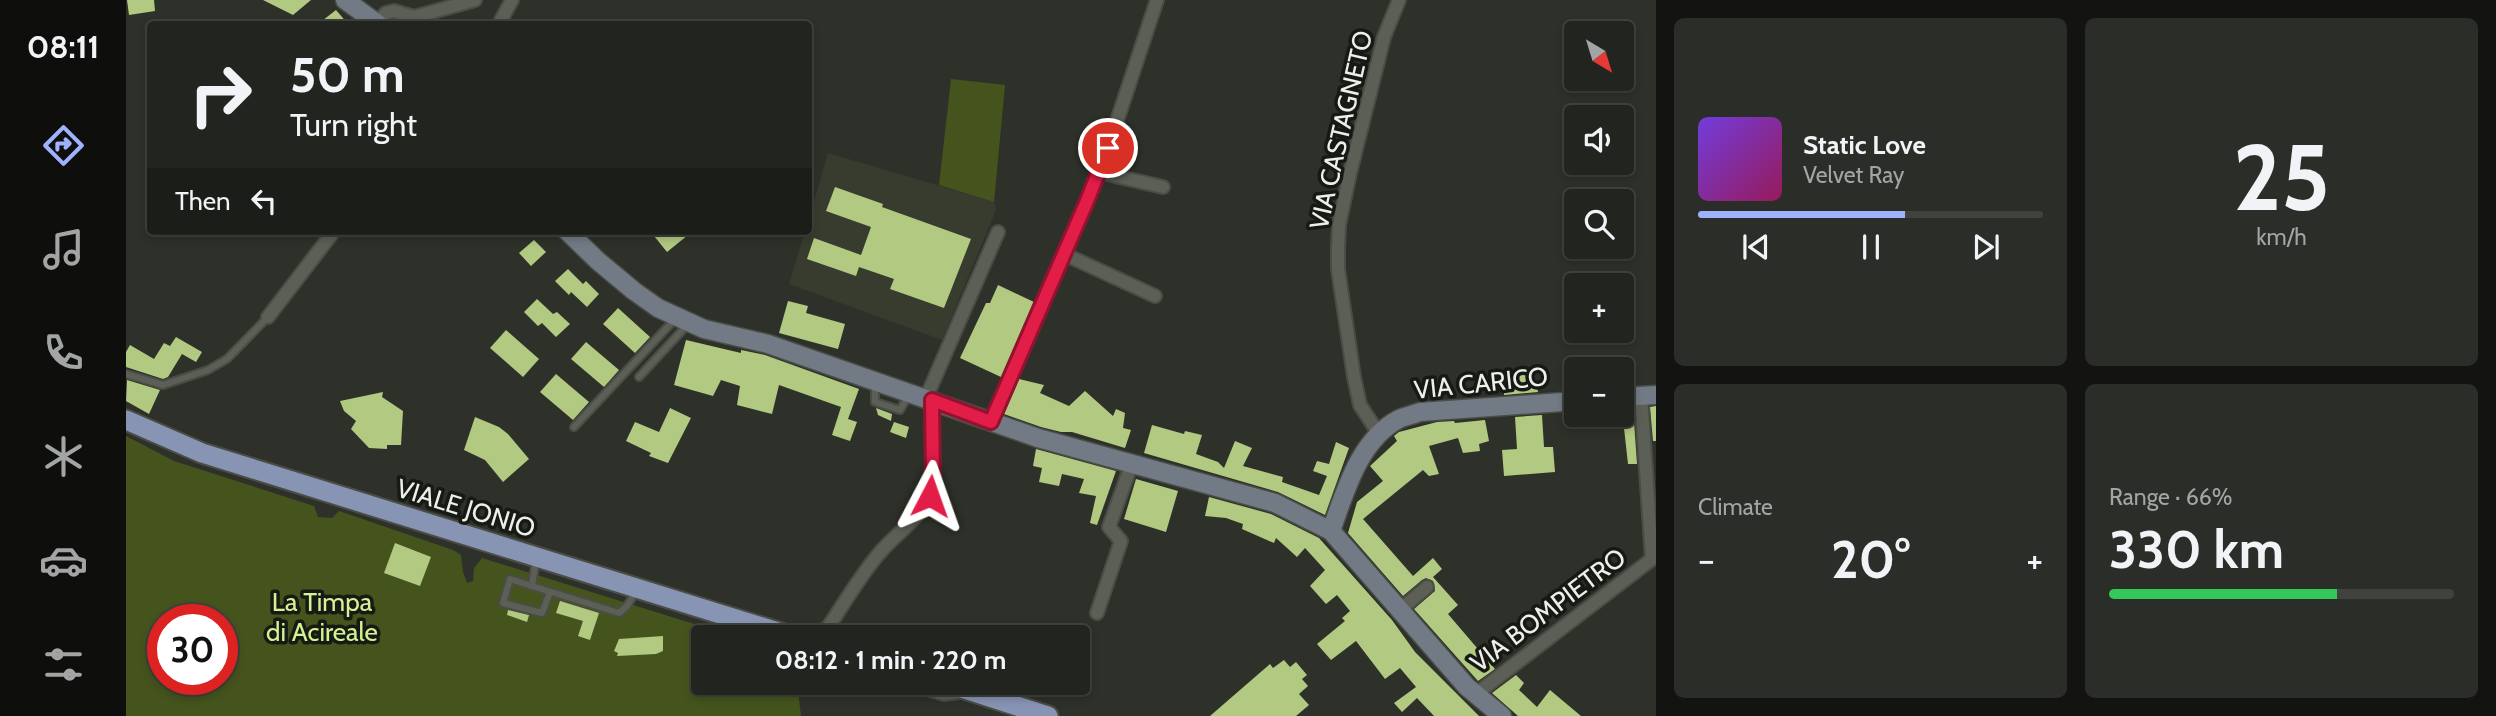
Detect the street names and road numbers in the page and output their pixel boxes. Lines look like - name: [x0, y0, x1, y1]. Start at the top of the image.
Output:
- street label: VIA CASTAGNETO: [1303, 27, 1379, 233]
- street label: VIA CARICO: [1413, 360, 1549, 406]
- street label: VIALE JONIO: [393, 472, 539, 544]
- street label: VIA BOMPIETRO: [1464, 541, 1632, 679]

